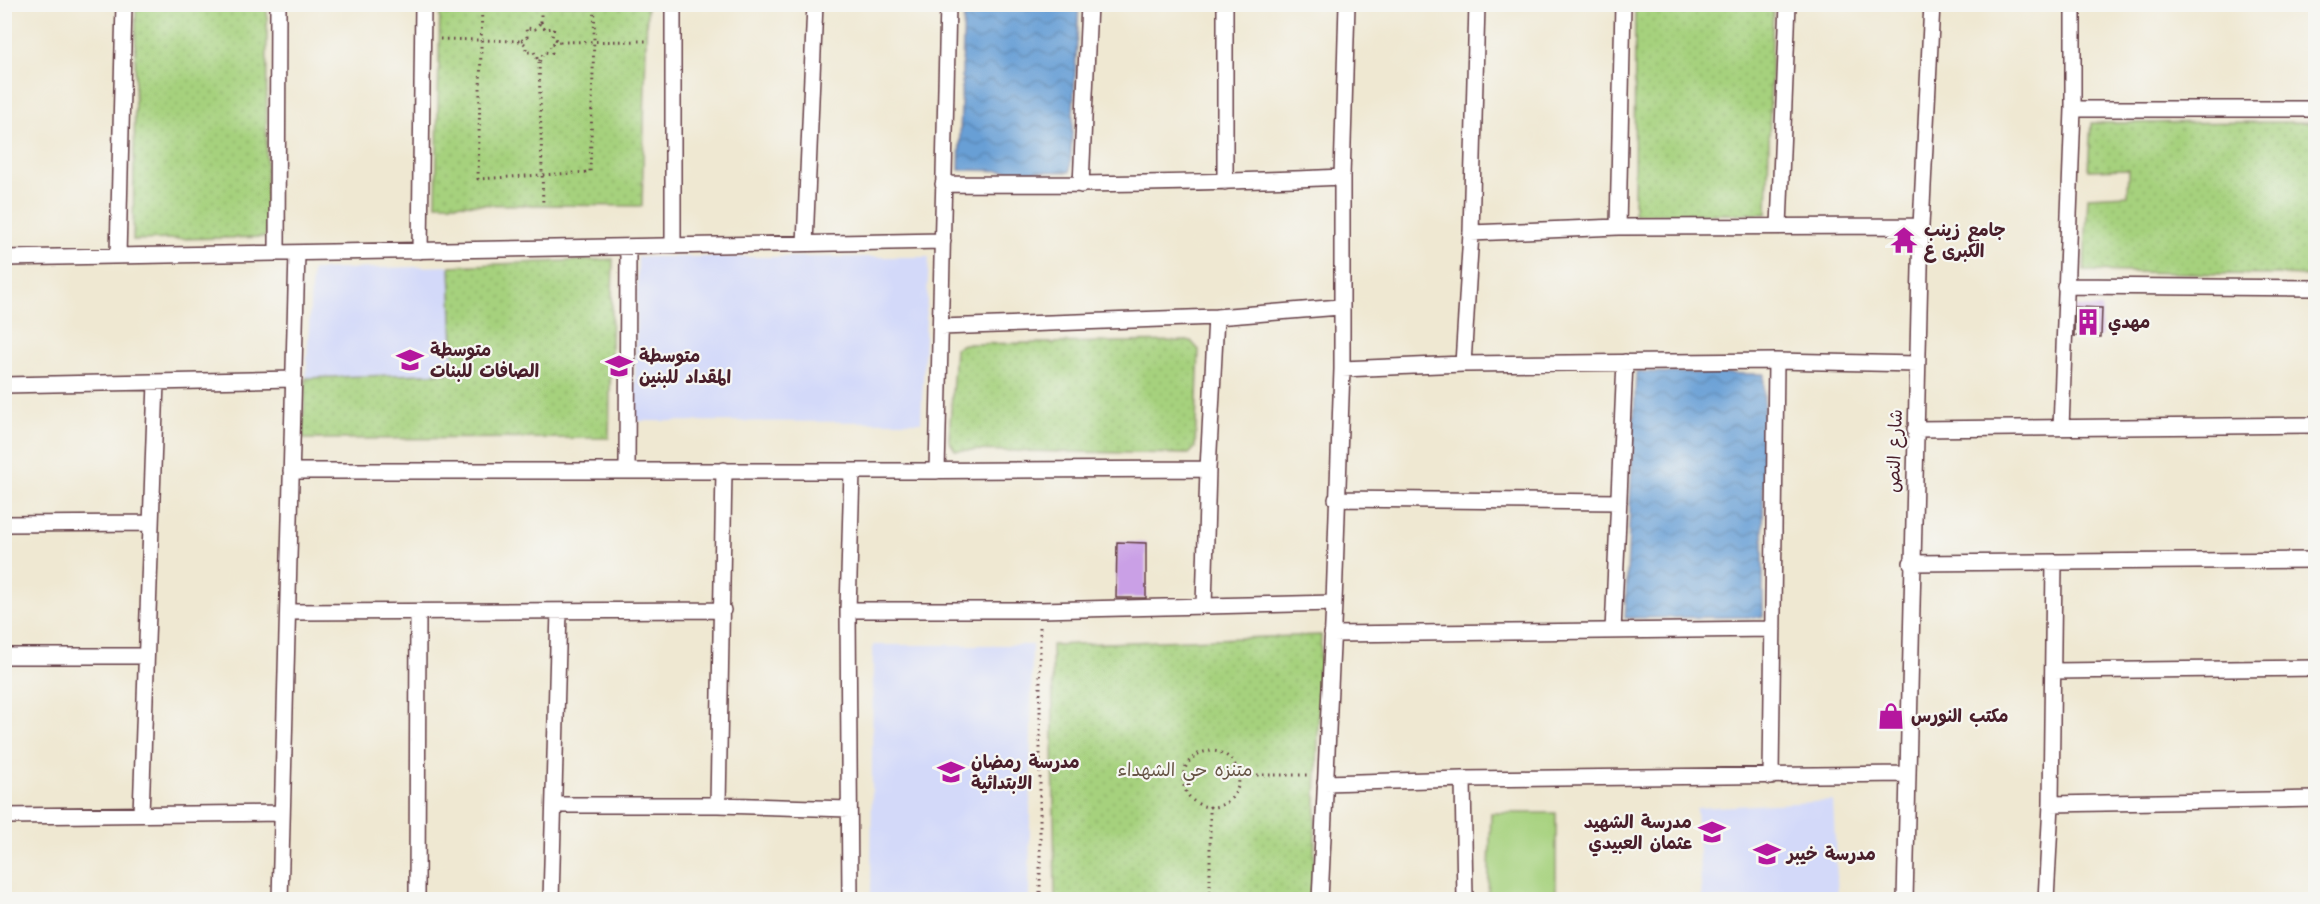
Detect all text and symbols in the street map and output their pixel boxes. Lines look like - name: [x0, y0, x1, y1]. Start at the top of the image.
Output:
- place label: جامع زينب الكبرى ع: [1924, 218, 2006, 264]
- temple icon: جامع زينب الكبرى ع: [1889, 225, 1919, 255]
- building icon: مهدي: [2073, 307, 2103, 337]
- place label: مهدي: [2108, 310, 2150, 336]
- place label: متوسطة الصافات للبنات: [430, 338, 539, 384]
- place label: متوسطة المقداد للبنين: [639, 344, 731, 390]
- school or university icon: متوسطة الصافات للبنات: [395, 345, 425, 375]
- school or university icon: متوسطة المقداد للبنين: [604, 351, 634, 381]
- street label: شارع النص: [1881, 409, 1909, 493]
- shop icon: مكتب النورس: [1876, 701, 1906, 731]
- place label: مكتب النورس: [1911, 704, 2008, 729]
- place label: مدرسة رمضان الابتدائية: [971, 750, 1080, 796]
- school or university icon: مدرسة رمضان الابتدائية: [936, 757, 966, 787]
- park label: متنزه حي الشهداء: [1118, 758, 1252, 786]
- place label: مدرسة الشهيد عثمان العبيدي: [1584, 810, 1692, 857]
- school or university icon: مدرسة الشهيد عثمان العبيدي: [1697, 817, 1727, 847]
- school or university icon: مدرسة خيبر: [1752, 839, 1782, 869]
- place label: مدرسة خيبر: [1785, 842, 1876, 867]

